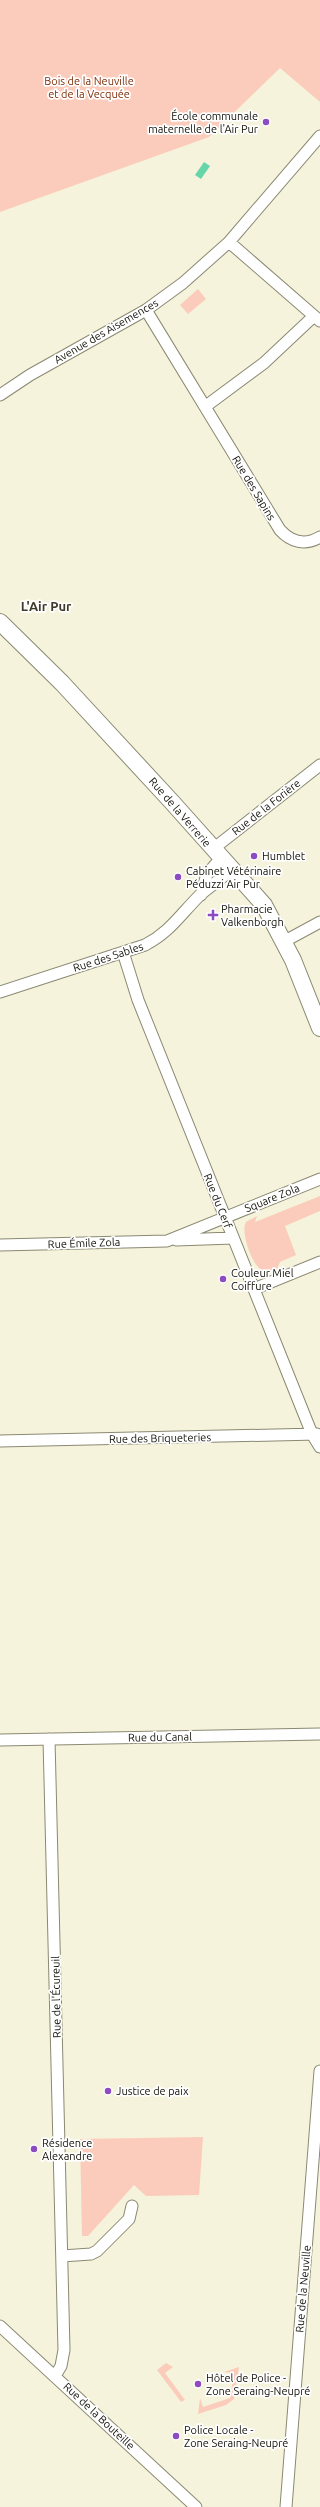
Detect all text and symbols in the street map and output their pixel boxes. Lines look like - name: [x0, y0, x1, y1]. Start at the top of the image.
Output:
- park label: Bois de la Neuville et de la Vecquée: [44, 75, 134, 100]
- place label: École communale maternelle de l'Air Pur: [148, 109, 259, 135]
- marker: École communale maternelle de l'Air Pur: [261, 117, 271, 127]
- street label: Avenue des Aisemences: [52, 296, 160, 366]
- street label: Rue des Sapins: [230, 454, 278, 523]
- district label: L'Air Pur: [21, 599, 72, 613]
- street label: Rue de la Verrerie: [147, 775, 213, 849]
- street label: Rue de la Forière: [230, 777, 302, 837]
- place label: Humblet: [262, 850, 306, 862]
- marker: Humblet: [249, 851, 259, 861]
- place label: Cabinet Vétérinaire Péduzzi Air Pur: [186, 865, 281, 890]
- marker: Cabinet Vétérinaire Péduzzi Air Pur: [173, 872, 183, 882]
- place label: Pharmacie Valkenborgh: [221, 903, 284, 928]
- marker: Pharmacie Valkenborgh: [208, 910, 218, 920]
- street label: Rue des Sables: [71, 940, 145, 974]
- street label: Rue du Cerf: [202, 1172, 235, 1231]
- street label: Square Zola: [243, 1182, 301, 1214]
- street label: Rue Émile Zola: [47, 1235, 121, 1250]
- place label: Couleur Miel Coiffure: [231, 1267, 294, 1292]
- marker: Couleur Miel Coiffure: [218, 1274, 228, 1284]
- street label: Rue des Briqueteries: [109, 1431, 211, 1445]
- street label: Rue du Canal: [128, 1730, 192, 1744]
- street label: Rue de l'Écureuil: [48, 1956, 63, 2038]
- place label: Justice de paix: [116, 2085, 189, 2097]
- marker: Justice de paix: [103, 2086, 113, 2096]
- place label: Résidence Alexandre: [42, 2137, 92, 2162]
- marker: Résidence Alexandre: [29, 2144, 39, 2154]
- street label: Rue de la Neuville: [293, 2245, 313, 2333]
- place label: Hôtel de Police - Zone Seraing-Neupré: [206, 2372, 310, 2397]
- marker: Hôtel de Police - Zone Seraing-Neupré: [193, 2379, 203, 2389]
- street label: Rue de la Bouteille: [61, 2380, 137, 2452]
- place label: Police Locale - Zone Seraing-Neupré: [184, 2424, 288, 2449]
- marker: Police Locale - Zone Seraing-Neupré: [171, 2431, 181, 2441]

